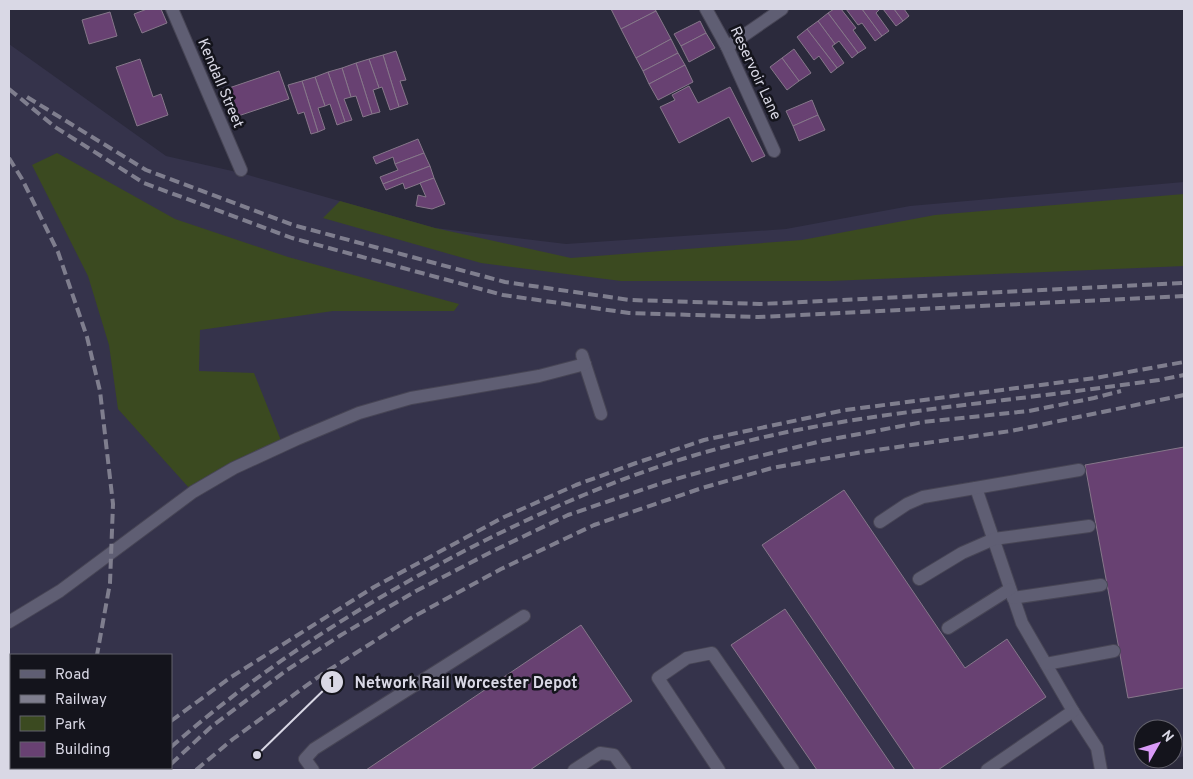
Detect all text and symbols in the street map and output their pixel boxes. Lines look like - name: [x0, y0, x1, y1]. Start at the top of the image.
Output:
- street label: Reservoir Lane: [725, 24, 785, 123]
- street label: Kendall Street: [192, 36, 247, 131]
- legend: [10, 654, 172, 769]
- text: Road: [55, 666, 90, 685]
- callout: Network Rail Worcester Depot: [320, 666, 588, 697]
- text: 1: [329, 674, 335, 693]
- text: Network Rail Worcester Depot: [355, 674, 577, 694]
- text: Railway: [55, 691, 107, 710]
- text: Park: [55, 716, 86, 735]
- north arrow: [1133, 719, 1183, 769]
- text: N: [1157, 728, 1177, 746]
- text: Building: [55, 741, 110, 760]

